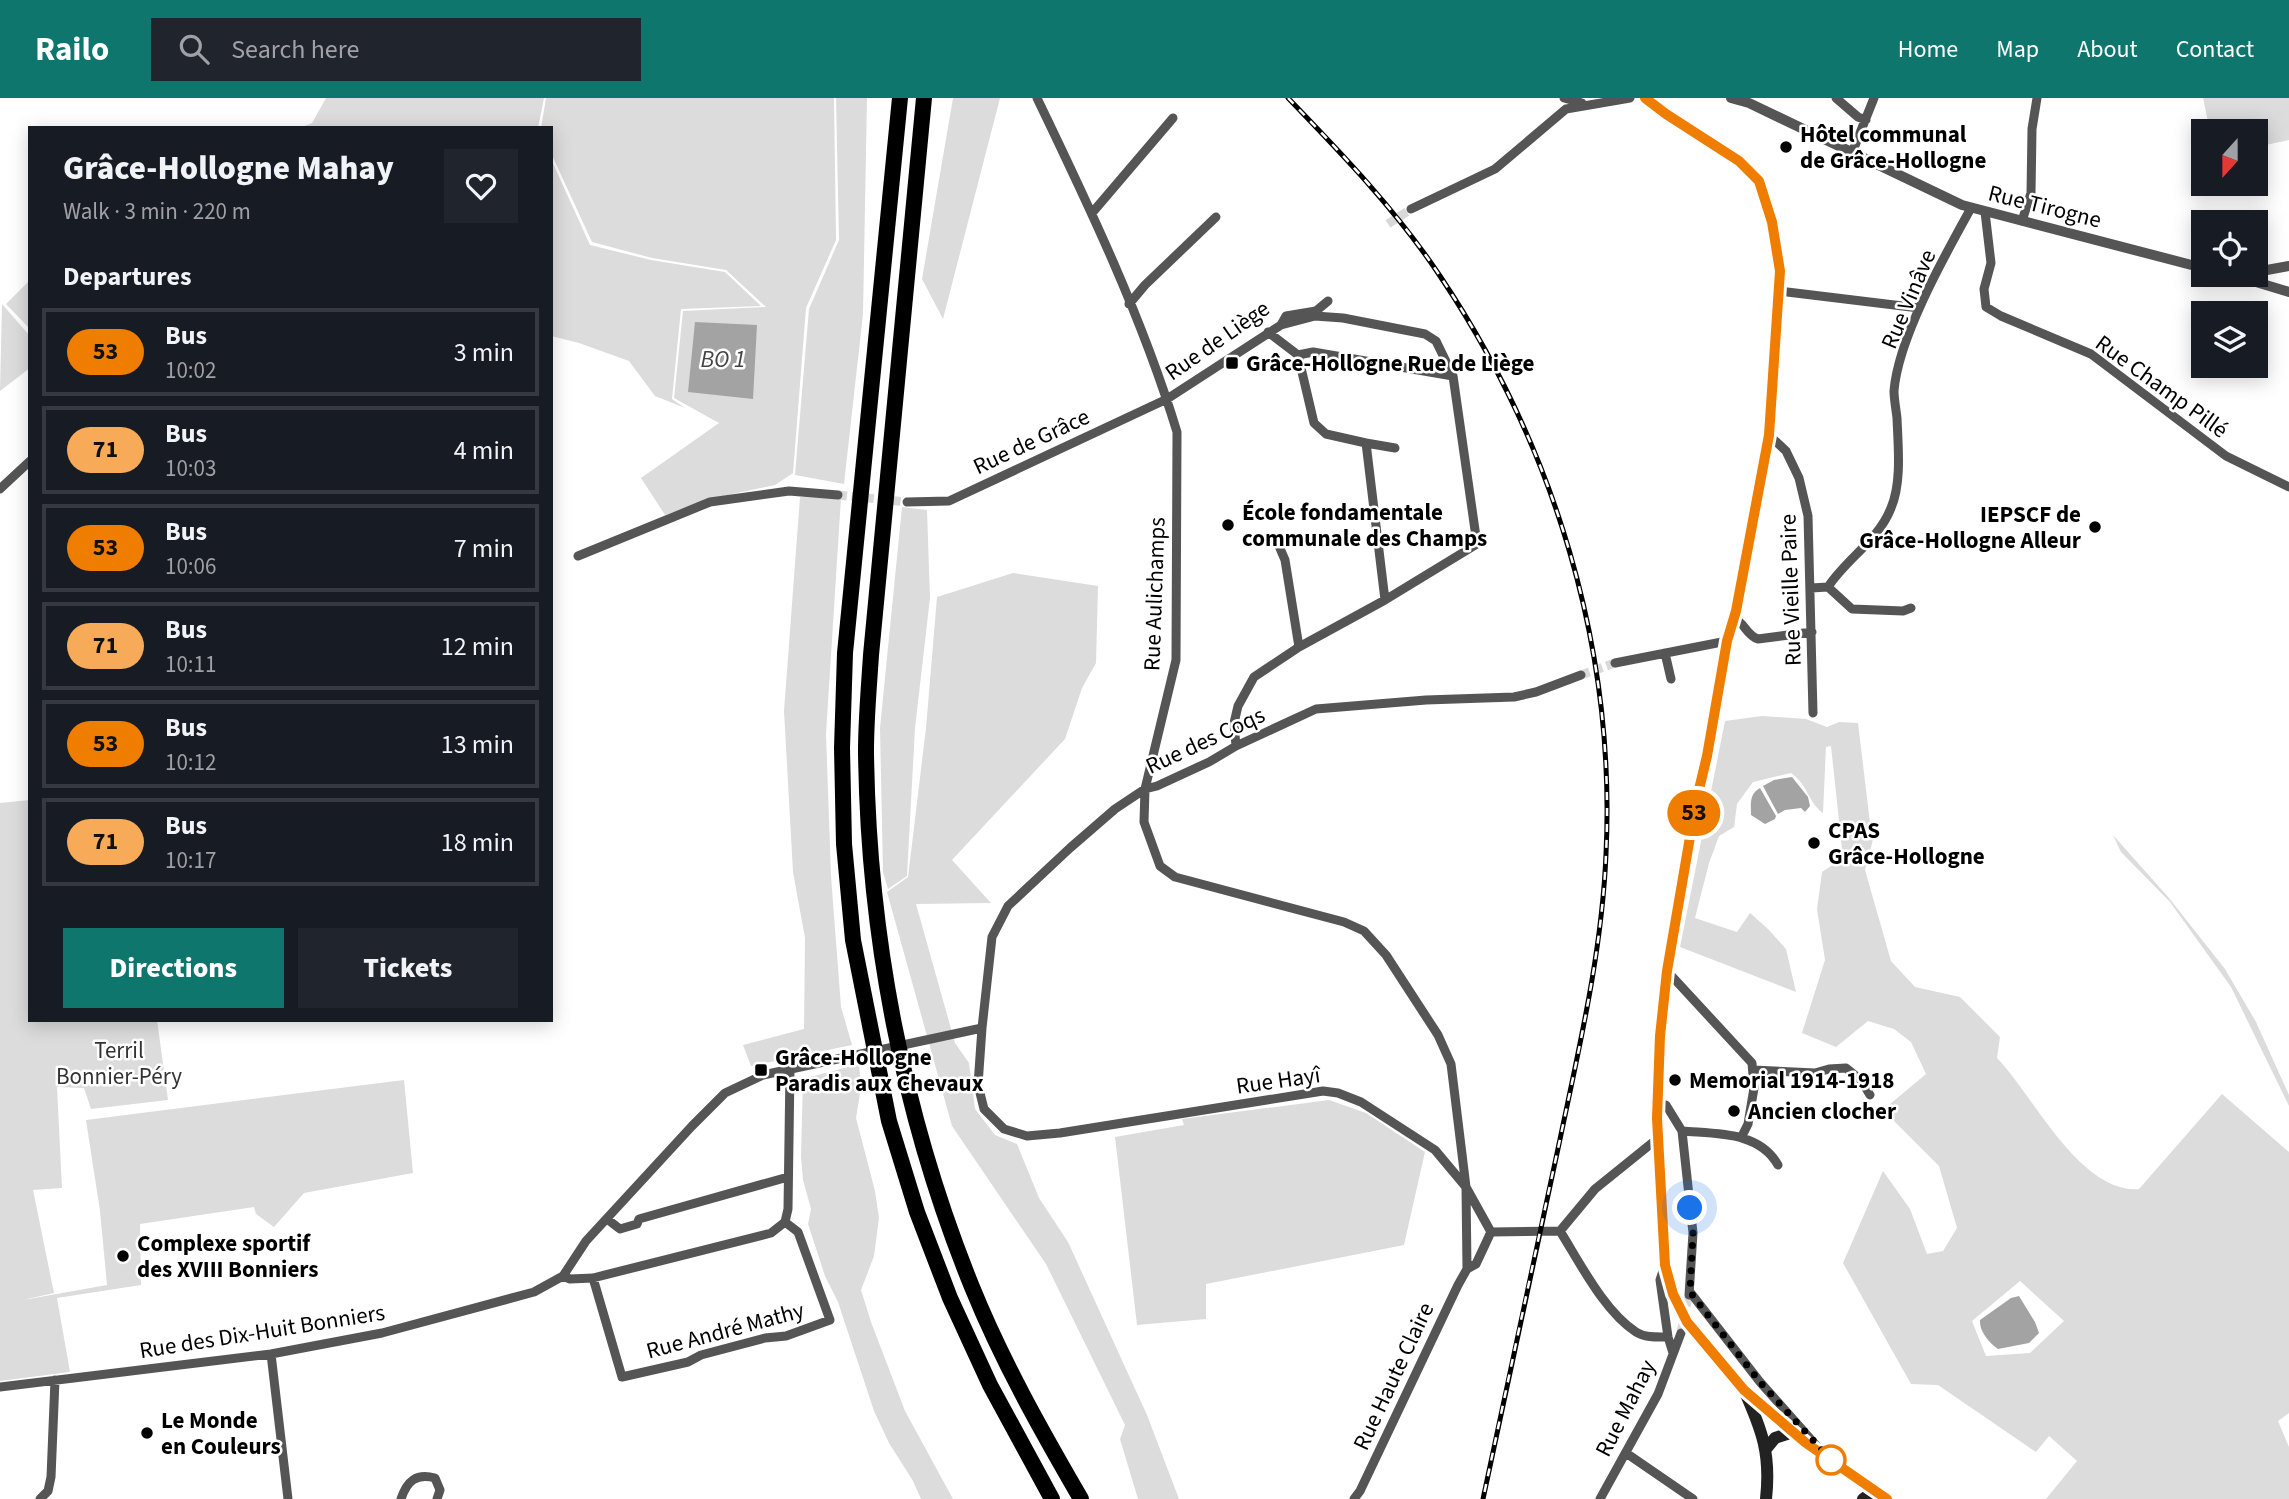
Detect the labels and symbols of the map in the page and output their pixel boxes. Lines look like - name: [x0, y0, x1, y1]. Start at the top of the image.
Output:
- place label: Hôtel communal de Grâce-Hollogne: [1800, 118, 1987, 177]
- north arrow: [2191, 119, 2268, 196]
- marker: Hôtel communal de Grâce-Hollogne: [1778, 139, 1794, 155]
- street label: Rue Tirogne: [1985, 177, 2105, 236]
- street label: Rue Vinâve: [1873, 244, 1944, 354]
- street label: Rue de Liège: [1158, 292, 1276, 389]
- street label: Rue Champ Pillé: [2088, 327, 2235, 446]
- water label: BO 1: [700, 342, 746, 377]
- place label: Grâce-Hollogne Rue de Liège: [1246, 347, 1535, 380]
- marker: Grâce-Hollogne Rue de Liège: [1224, 355, 1240, 371]
- street label: Rue de Grâce: [968, 400, 1095, 483]
- place label: École fondamentale communale des Champs: [1242, 496, 1487, 555]
- place label: IEPSCF de Grâce-Hollogne Alleur: [1859, 498, 2082, 557]
- street label: Rue Vieille Paire: [1771, 513, 1810, 667]
- street label: Rue Aulichamps: [1135, 516, 1174, 672]
- marker: École fondamentale communale des Champs: [1220, 517, 1236, 533]
- marker: IEPSCF de Grâce-Hollogne Alleur: [2087, 519, 2103, 535]
- street label: Rue des Coqs: [1140, 698, 1270, 782]
- line badge: 53: [1662, 790, 1726, 836]
- place label: CPAS Grâce-Hollogne: [1828, 814, 1985, 873]
- marker: CPAS Grâce-Hollogne: [1806, 835, 1822, 851]
- park label: Terril Bonnier-Péry: [56, 1034, 182, 1093]
- place label: Grâce-Hollogne Paradis aux Chevaux: [775, 1041, 984, 1100]
- street label: Rue Hayî: [1234, 1058, 1324, 1103]
- marker: Grâce-Hollogne Paradis aux Chevaux: [753, 1062, 769, 1078]
- place label: Memorial 1914-1918: [1689, 1064, 1895, 1097]
- marker: Memorial 1914-1918: [1667, 1072, 1683, 1088]
- place label: Ancien clocher: [1747, 1095, 1897, 1128]
- marker: Ancien clocher: [1726, 1103, 1742, 1119]
- your location: [1672, 1190, 1707, 1225]
- place label: Complexe sportif des XVIII Bonniers: [137, 1227, 319, 1286]
- marker: Complexe sportif des XVIII Bonniers: [115, 1248, 131, 1264]
- street label: Rue André Mathy: [643, 1293, 808, 1367]
- street label: Rue des Dix-Huit Bonniers: [137, 1296, 387, 1367]
- street label: Rue Haute Claire: [1345, 1297, 1442, 1456]
- street label: Rue Mahay: [1587, 1354, 1664, 1462]
- place label: Le Monde en Couleurs: [161, 1404, 281, 1463]
- marker: Le Monde en Couleurs: [139, 1425, 155, 1441]
- unlabelled marker: [1816, 1445, 1846, 1475]

